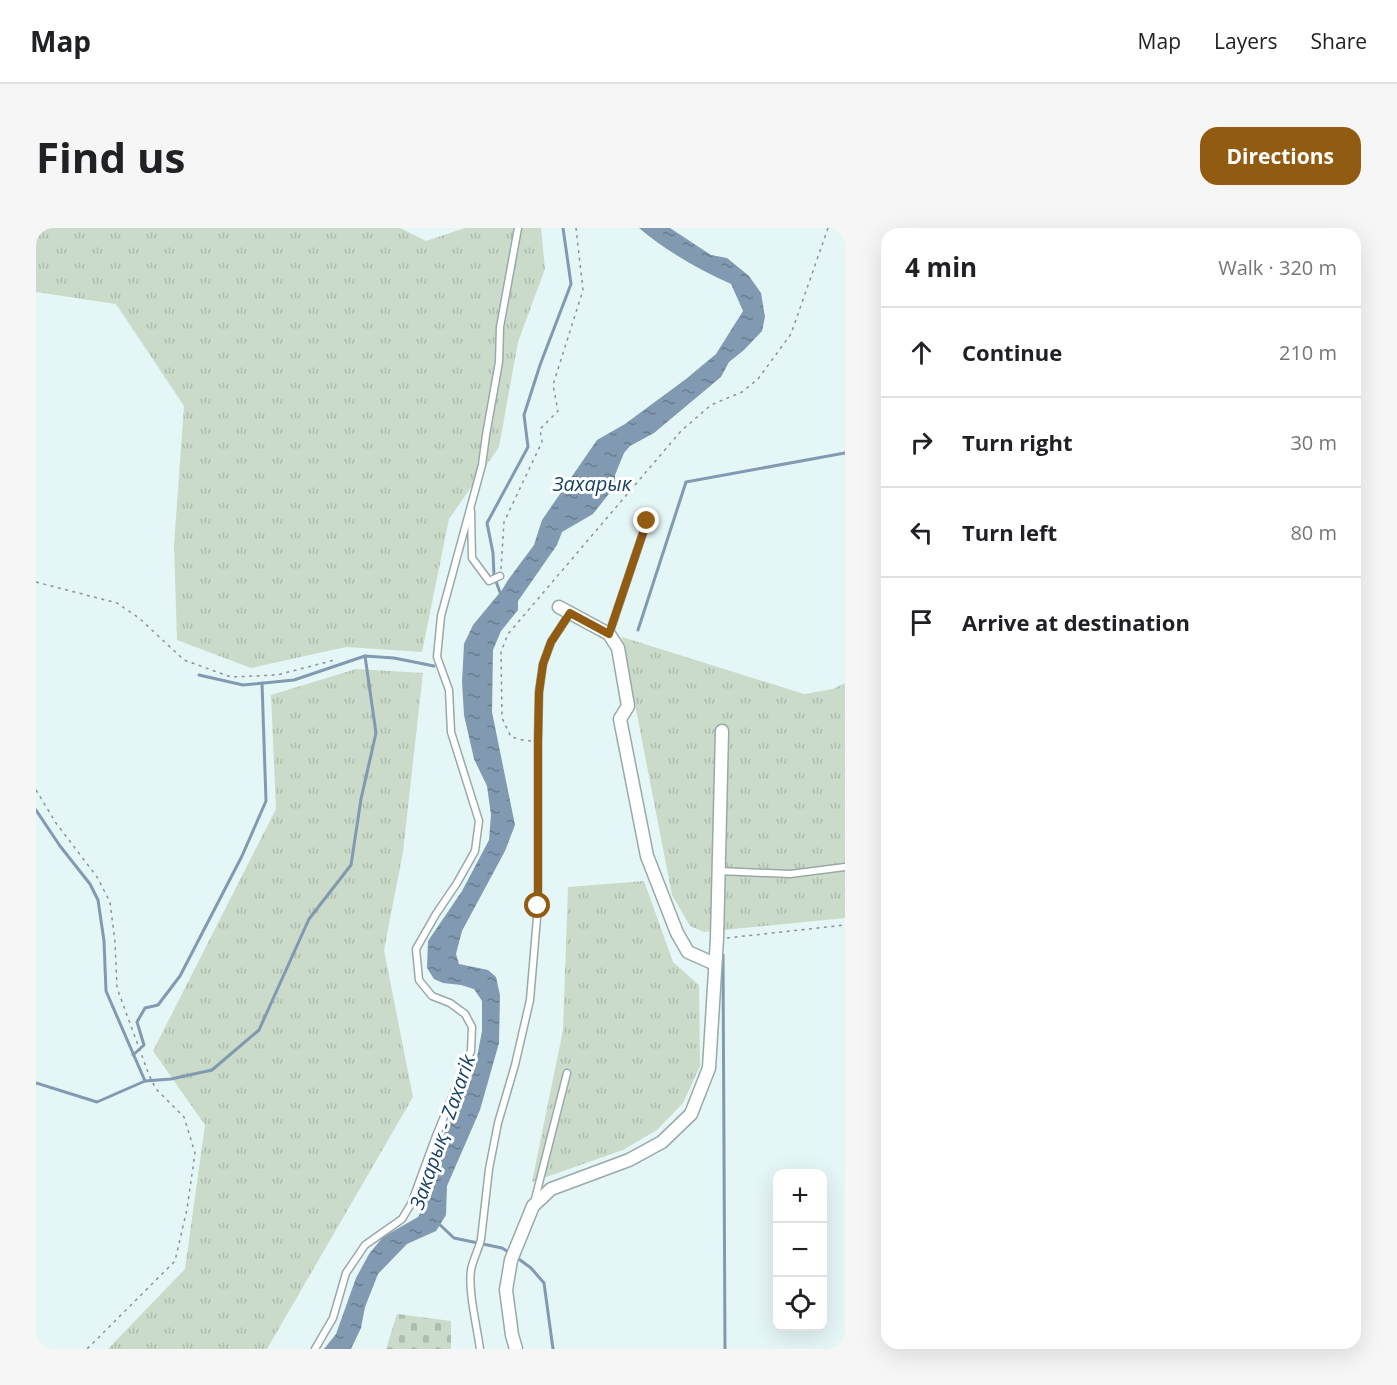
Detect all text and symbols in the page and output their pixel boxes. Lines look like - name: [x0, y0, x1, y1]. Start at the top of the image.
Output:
- text: Map: [30, 22, 91, 60]
- text: Map: [1138, 27, 1181, 55]
- text: Layers: [1214, 27, 1278, 55]
- text: Share: [1311, 27, 1367, 55]
- button: Directions: [1200, 127, 1361, 185]
- text: Find us: [36, 128, 185, 185]
- text: 4 min: [905, 249, 977, 285]
- text: Walk · 320 m: [1218, 254, 1337, 281]
- icon: ahead: [905, 336, 938, 369]
- text: Continue: [962, 337, 1062, 367]
- text: 210 m: [1279, 339, 1337, 366]
- icon: right: [905, 426, 938, 459]
- text: Turn right: [962, 427, 1073, 457]
- text: 30 m: [1290, 429, 1337, 456]
- water label: Захарык: [552, 470, 633, 497]
- route end: [633, 507, 659, 533]
- icon: left: [905, 516, 938, 549]
- text: Turn left: [962, 517, 1057, 547]
- text: 80 m: [1290, 519, 1337, 546]
- icon: arrive: [905, 606, 938, 639]
- text: Arrive at destination: [962, 607, 1190, 637]
- route start: [524, 892, 550, 918]
- water label: Закарық - Zaxarik: [403, 1050, 481, 1214]
- map controls: [773, 1169, 827, 1331]
- button: +: [773, 1169, 827, 1223]
- button: −: [773, 1223, 827, 1277]
- button: locate: [773, 1277, 827, 1331]

